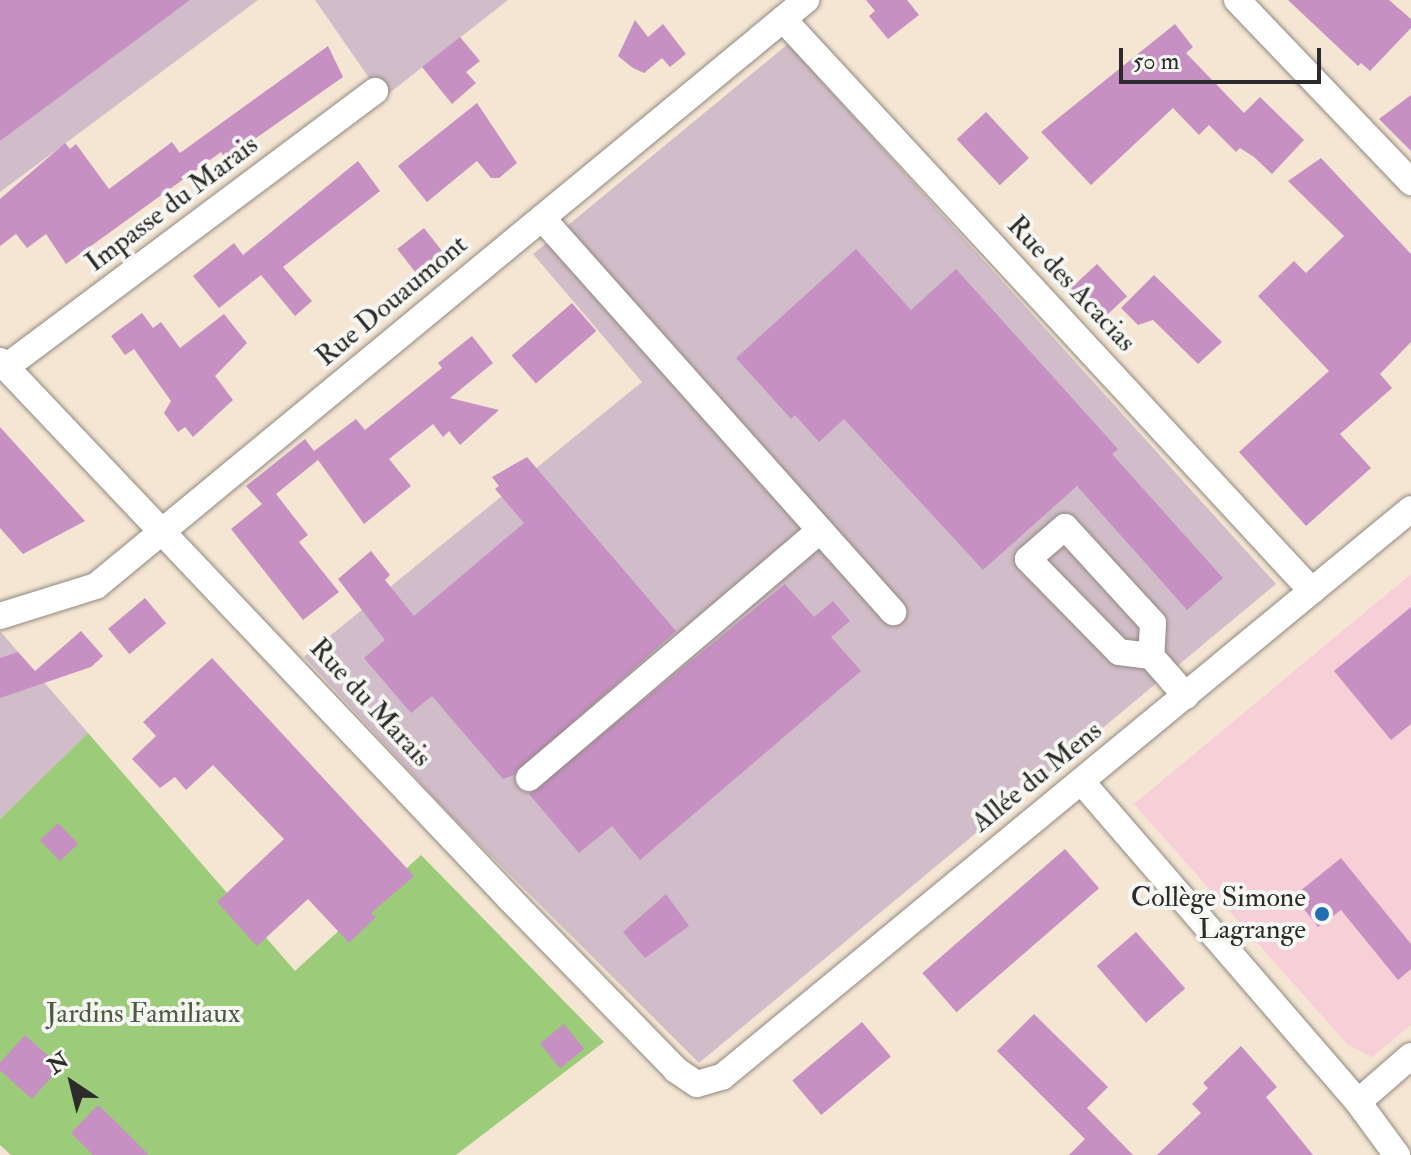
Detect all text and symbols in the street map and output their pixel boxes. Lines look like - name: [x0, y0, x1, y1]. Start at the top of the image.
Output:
- scale bar: [1123, 32, 1325, 82]
- text: 50 m: [1133, 46, 1179, 77]
- street label: Impasse du Marais: [79, 128, 265, 280]
- street label: Rue des Acacias: [1000, 209, 1142, 359]
- street label: Rue Douaumont: [310, 228, 474, 374]
- street label: Rue du Marais: [302, 632, 438, 774]
- street label: Allée du Mens: [965, 714, 1109, 840]
- place label: Collège Simone Lagrange: [1131, 881, 1306, 947]
- marker: Collège Simone Lagrange: [1313, 905, 1331, 923]
- park label: Jardins Familiaux: [46, 997, 240, 1031]
- north arrow: [32, 1043, 112, 1123]
- text: N: [42, 1046, 74, 1080]

